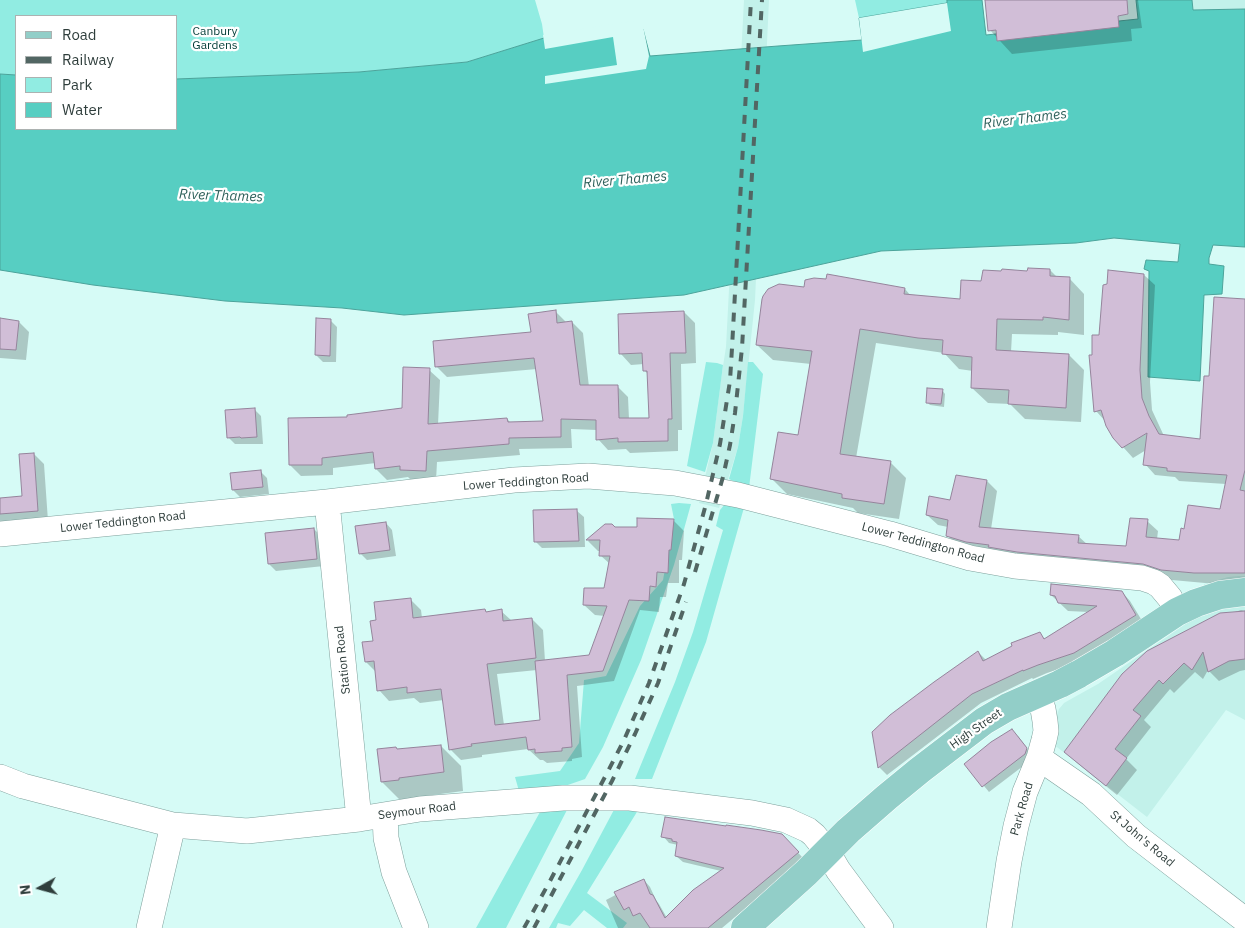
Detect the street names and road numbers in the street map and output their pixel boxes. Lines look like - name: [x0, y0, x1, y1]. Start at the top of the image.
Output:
- street label: Lower Teddington Road: [462, 470, 590, 494]
- street label: Lower Teddington Road: [59, 508, 187, 536]
- street label: Lower Teddington Road: [860, 520, 986, 566]
- street label: Station Road: [332, 625, 354, 695]
- street label: High Street: [947, 706, 1005, 752]
- street label: Park Road: [1008, 781, 1036, 837]
- street label: Seymour Road: [377, 799, 457, 823]
- street label: St John's Road: [1107, 808, 1177, 870]

